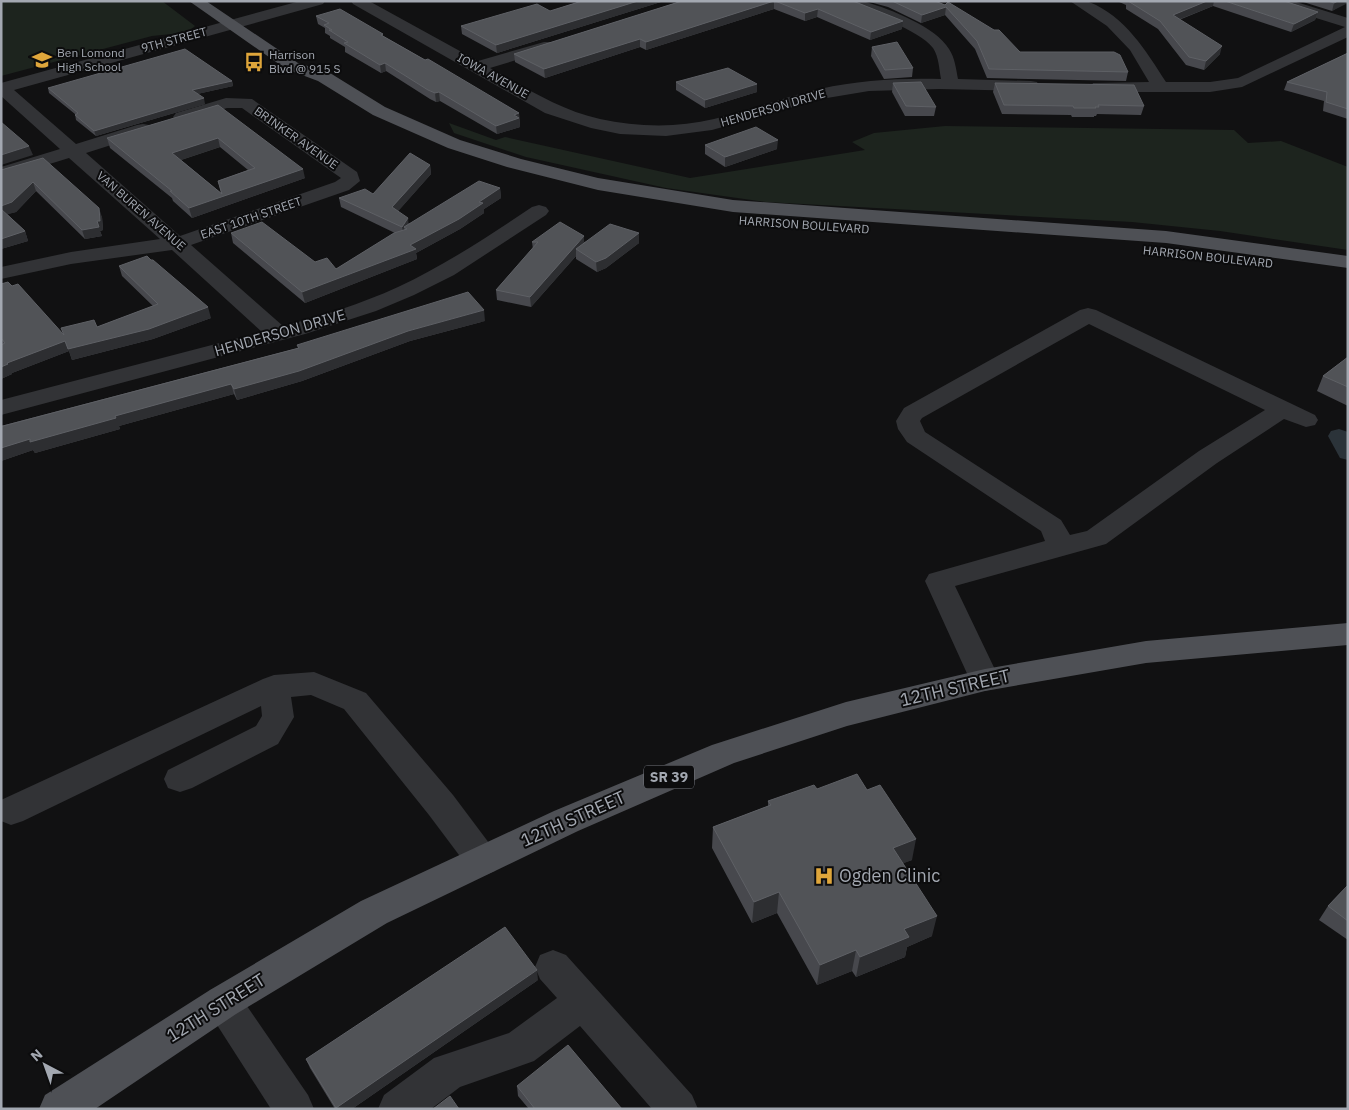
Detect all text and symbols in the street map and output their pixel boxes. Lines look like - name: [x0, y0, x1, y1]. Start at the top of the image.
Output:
- street label: 9TH STREET: [139, 23, 209, 56]
- place label: Ben Lomond High School: [57, 45, 125, 74]
- place label: Harrison Blvd @ 915 S: [269, 47, 341, 76]
- school or university icon: Ben Lomond High School: [31, 49, 53, 71]
- street label: IOWA AVENUE: [455, 50, 532, 101]
- bus stop icon: Harrison Blvd @ 915 S: [243, 51, 265, 73]
- street label: HENDERSON DRIVE: [719, 85, 827, 130]
- street label: BRINKER AVENUE: [251, 103, 341, 172]
- street label: VAN BUREN AVENUE: [94, 168, 189, 253]
- street label: EAST 10TH STREET: [198, 193, 304, 242]
- street label: HARRISON BOULEVARD: [738, 212, 870, 237]
- street label: HARRISON BOULEVARD: [1142, 242, 1274, 271]
- street label: HENDERSON DRIVE: [212, 305, 348, 360]
- street label: 12TH STREET: [898, 664, 1012, 711]
- road number: SR 39: [644, 766, 694, 789]
- street label: 12TH STREET: [517, 785, 629, 852]
- place label: Ogden Clinic: [839, 864, 940, 887]
- hospital icon: Ogden Clinic: [813, 865, 835, 887]
- street label: 12TH STREET: [162, 968, 269, 1047]
- north arrow: [20, 1040, 70, 1090]
- text: N: [27, 1045, 46, 1065]

